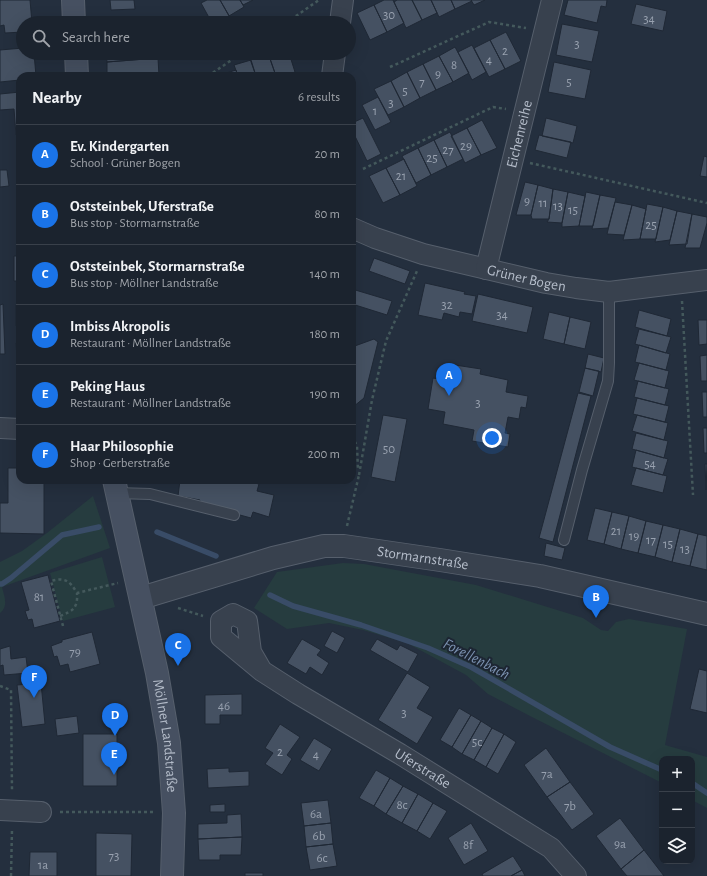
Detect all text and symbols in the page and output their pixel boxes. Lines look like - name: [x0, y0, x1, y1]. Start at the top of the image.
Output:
- house number: 30: [383, 9, 395, 22]
- house number: 34: [643, 13, 655, 26]
- search box: [16, 16, 356, 60]
- icon: search: [30, 27, 52, 49]
- text: Search here: [62, 30, 130, 45]
- house number: 3: [574, 38, 580, 51]
- house number: 2: [502, 45, 508, 58]
- house number: 4: [486, 54, 492, 67]
- house number: 8: [451, 59, 457, 72]
- house number: 9: [435, 68, 441, 81]
- house number: 7: [419, 76, 425, 89]
- house number: 5: [566, 76, 572, 89]
- house number: 5: [402, 85, 408, 98]
- text: Nearby: [32, 89, 82, 106]
- text: 6 results: [298, 91, 340, 104]
- house number: 3: [388, 97, 394, 110]
- street label: Eichenreihe: [504, 99, 535, 169]
- house number: 1: [373, 105, 377, 118]
- text: Ev. Kindergarten: [70, 139, 169, 154]
- house number: 29: [460, 140, 472, 153]
- house number: 27: [442, 144, 454, 157]
- text: A: [41, 148, 49, 161]
- text: 20 m: [315, 148, 340, 161]
- house number: 25: [426, 152, 438, 165]
- text: School · Grüner Bogen: [70, 157, 180, 170]
- house number: 21: [396, 170, 406, 183]
- house number: 9: [524, 195, 530, 208]
- house number: 11: [539, 197, 547, 210]
- text: Oststeinbek, Uferstraße: [70, 199, 214, 214]
- house number: 13: [553, 200, 563, 213]
- house number: 15: [568, 204, 578, 217]
- text: B: [41, 208, 49, 221]
- text: 80 m: [314, 208, 340, 221]
- text: Bus stop · Stormarnstraße: [70, 217, 200, 230]
- house number: 25: [645, 219, 657, 232]
- text: Oststeinbek, Stormarnstraße: [70, 259, 245, 274]
- street label: Grüner Bogen: [486, 262, 567, 294]
- text: C: [42, 268, 48, 281]
- text: 140 m: [310, 268, 340, 281]
- text: Bus stop · Möllner Landstraße: [70, 277, 218, 290]
- house number: 32: [441, 299, 453, 312]
- house number: 34: [496, 309, 508, 322]
- text: Imbiss Akropolis: [70, 319, 170, 334]
- text: D: [41, 328, 49, 341]
- text: 180 m: [310, 328, 340, 341]
- text: Restaurant · Möllner Landstraße: [70, 337, 231, 350]
- pin: A: [436, 363, 462, 396]
- text: Peking Haus: [70, 379, 145, 394]
- text: E: [42, 388, 48, 401]
- text: 190 m: [310, 388, 340, 401]
- text: Restaurant · Möllner Landstraße: [70, 397, 231, 410]
- house number: 3: [475, 397, 481, 410]
- your location: [482, 428, 502, 448]
- text: Haar Philosophie: [70, 439, 174, 454]
- house number: 50: [383, 443, 395, 456]
- text: F: [42, 448, 48, 461]
- text: 200 m: [308, 448, 340, 461]
- text: Shop · Gerberstraße: [70, 457, 170, 470]
- house number: 54: [644, 458, 656, 471]
- house number: 21: [611, 525, 621, 538]
- house number: 19: [629, 530, 639, 543]
- house number: 17: [646, 534, 657, 547]
- house number: 15: [663, 538, 673, 551]
- house number: 13: [680, 543, 690, 556]
- street label: Stormarnstraße: [376, 544, 470, 572]
- pin: B: [583, 585, 609, 618]
- house number: 81: [34, 591, 44, 604]
- pin: C: [165, 633, 191, 666]
- water label: Forellenbach: [441, 635, 512, 682]
- house number: 79: [69, 646, 81, 659]
- pin: F: [21, 665, 47, 698]
- street label: Möllner Landstraße: [150, 678, 180, 793]
- house number: 46: [218, 700, 230, 713]
- pin: D: [102, 703, 128, 736]
- house number: 3: [401, 707, 407, 720]
- house number: 5c: [472, 736, 482, 749]
- pin: E: [101, 742, 127, 775]
- house number: 2: [277, 746, 283, 759]
- street label: Uferstraße: [392, 746, 453, 792]
- house number: 4: [313, 749, 319, 762]
- map controls: [659, 756, 695, 864]
- button: +: [659, 756, 695, 792]
- house number: 7a: [541, 768, 553, 781]
- button: −: [659, 792, 695, 828]
- house number: 8c: [396, 799, 408, 812]
- house number: 7b: [564, 800, 576, 813]
- house number: 6a: [310, 808, 322, 821]
- button: layers: [659, 828, 695, 864]
- house number: 6b: [313, 830, 326, 843]
- house number: 9a: [614, 838, 626, 851]
- house number: 8f: [463, 839, 474, 852]
- house number: 73: [109, 850, 119, 863]
- house number: 6c: [316, 852, 328, 865]
- house number: 1a: [38, 859, 48, 872]

